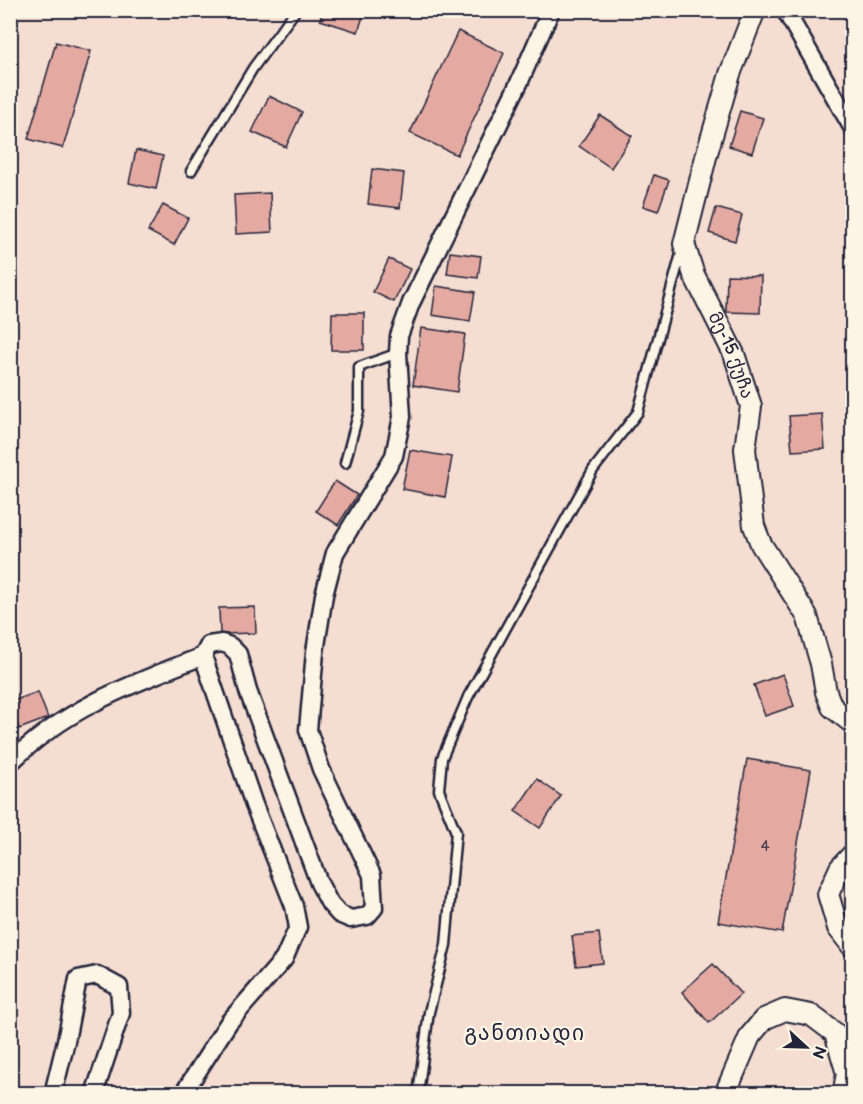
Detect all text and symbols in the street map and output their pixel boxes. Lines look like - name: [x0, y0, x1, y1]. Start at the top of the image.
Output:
- street label: მე-15 ქუჩა: [703, 308, 758, 401]
- house number: 4: [760, 837, 770, 856]
- north arrow: [776, 1017, 836, 1077]
- district label: განთიადი: [465, 1021, 585, 1046]
- text: N: [807, 1043, 830, 1061]

